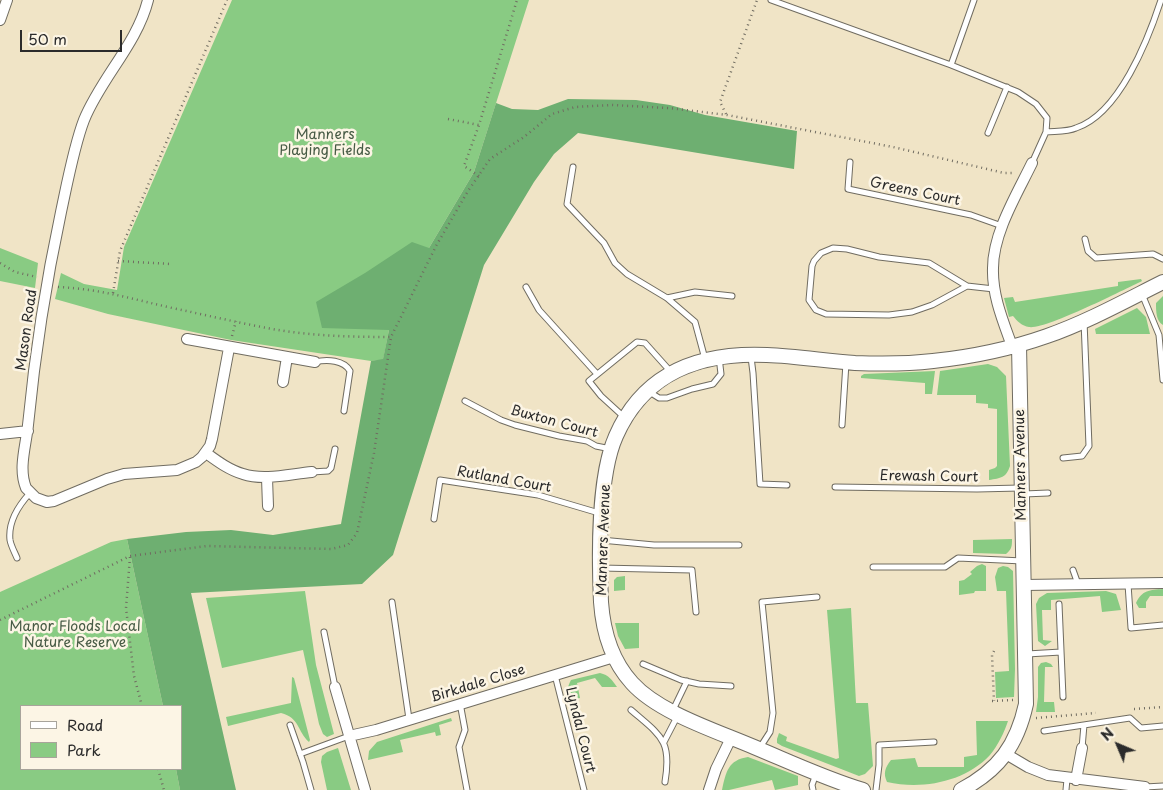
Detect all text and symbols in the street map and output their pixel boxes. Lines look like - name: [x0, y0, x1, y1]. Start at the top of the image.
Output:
- scale bar: [22, 20, 125, 52]
- text: 50 m: [28, 27, 67, 50]
- park label: Manners Playing Fields: [279, 127, 371, 160]
- street label: Greens Court: [868, 174, 962, 210]
- street label: Mason Road: [13, 288, 41, 372]
- street label: Buxton Court: [508, 402, 600, 442]
- street label: Manners Avenue: [1012, 409, 1030, 521]
- street label: Rutland Court: [455, 463, 553, 497]
- street label: Erewash Court: [879, 468, 979, 486]
- street label: Manners Avenue: [594, 484, 614, 596]
- park label: Manor Floods Local Nature Reserve: [9, 619, 141, 652]
- street label: Birkdale Close: [429, 662, 527, 706]
- street label: Lyndal Court: [561, 685, 599, 775]
- legend: [20, 705, 182, 770]
- text: Road: [67, 713, 103, 736]
- north arrow: [1093, 720, 1143, 770]
- text: N: [1096, 723, 1118, 745]
- text: Park: [67, 738, 101, 761]

